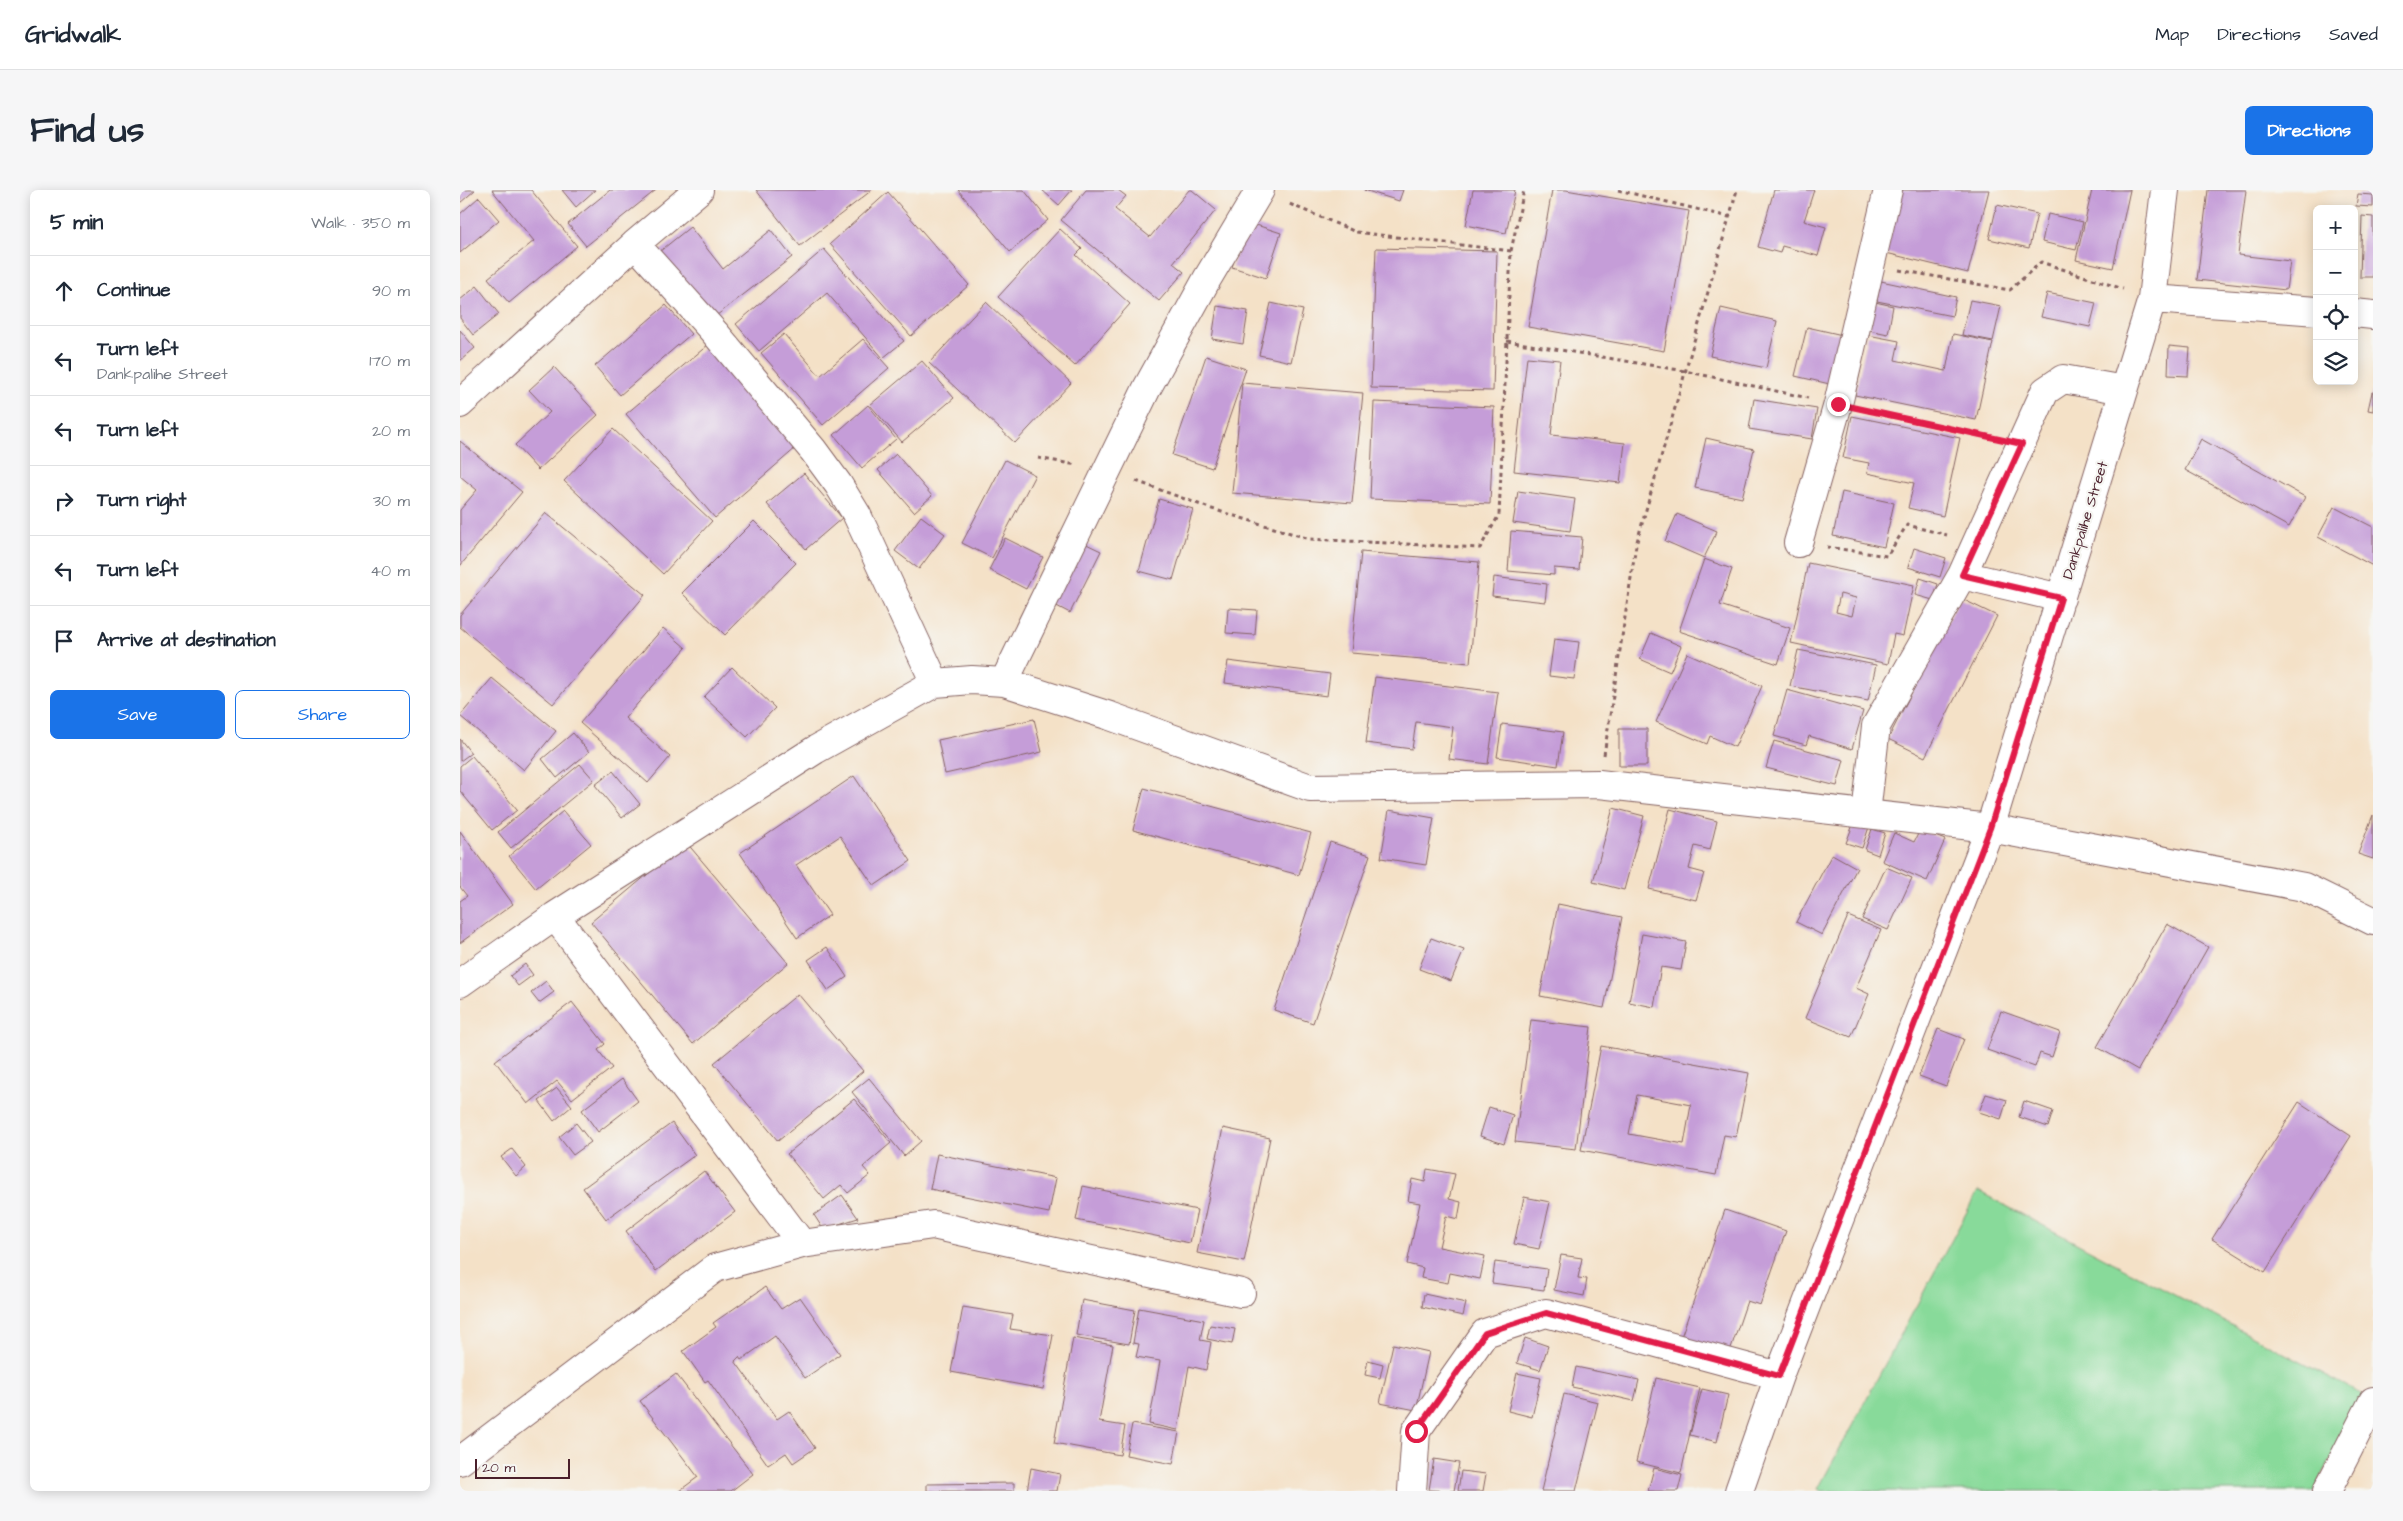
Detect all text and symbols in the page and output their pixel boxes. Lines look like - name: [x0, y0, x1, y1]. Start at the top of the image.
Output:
- text: Gridwalk: [25, 18, 121, 52]
- text: Map: [2155, 22, 2189, 47]
- text: Directions: [2217, 22, 2301, 47]
- text: Saved: [2329, 22, 2378, 47]
- text: Find us: [30, 106, 144, 155]
- button: Directions: [2245, 106, 2373, 155]
- map controls: [2313, 205, 2358, 385]
- button: +: [2313, 205, 2358, 250]
- text: 5 min: [50, 208, 103, 237]
- text: Walk · 350 m: [311, 212, 410, 234]
- button: −: [2313, 250, 2358, 295]
- icon: ahead: [50, 277, 78, 305]
- text: Continue: [97, 277, 171, 304]
- text: 90 m: [372, 280, 410, 302]
- button: locate: [2313, 295, 2358, 340]
- text: Turn left: [97, 336, 178, 363]
- button: layers: [2313, 340, 2358, 385]
- icon: left: [50, 347, 78, 375]
- text: 170 m: [369, 350, 410, 372]
- text: Dankpalihe Street: [97, 363, 228, 385]
- route end: [1827, 393, 1850, 416]
- icon: left: [50, 417, 78, 445]
- text: Turn left: [97, 417, 178, 444]
- text: 20 m: [372, 420, 410, 442]
- street label: Dankpalihe Street: [2058, 458, 2113, 582]
- icon: right: [50, 487, 78, 515]
- text: Turn right: [97, 487, 186, 514]
- text: 30 m: [373, 490, 410, 512]
- icon: left: [50, 557, 78, 585]
- text: Turn left: [97, 557, 178, 584]
- text: 40 m: [370, 560, 410, 582]
- icon: arrive: [50, 627, 78, 655]
- text: Arrive at destination: [97, 627, 276, 654]
- button: Save: [50, 690, 225, 739]
- button: Share: [235, 690, 410, 739]
- route start: [1405, 1420, 1428, 1443]
- scale bar: [475, 1456, 570, 1479]
- text: 20 m: [482, 1458, 515, 1478]

